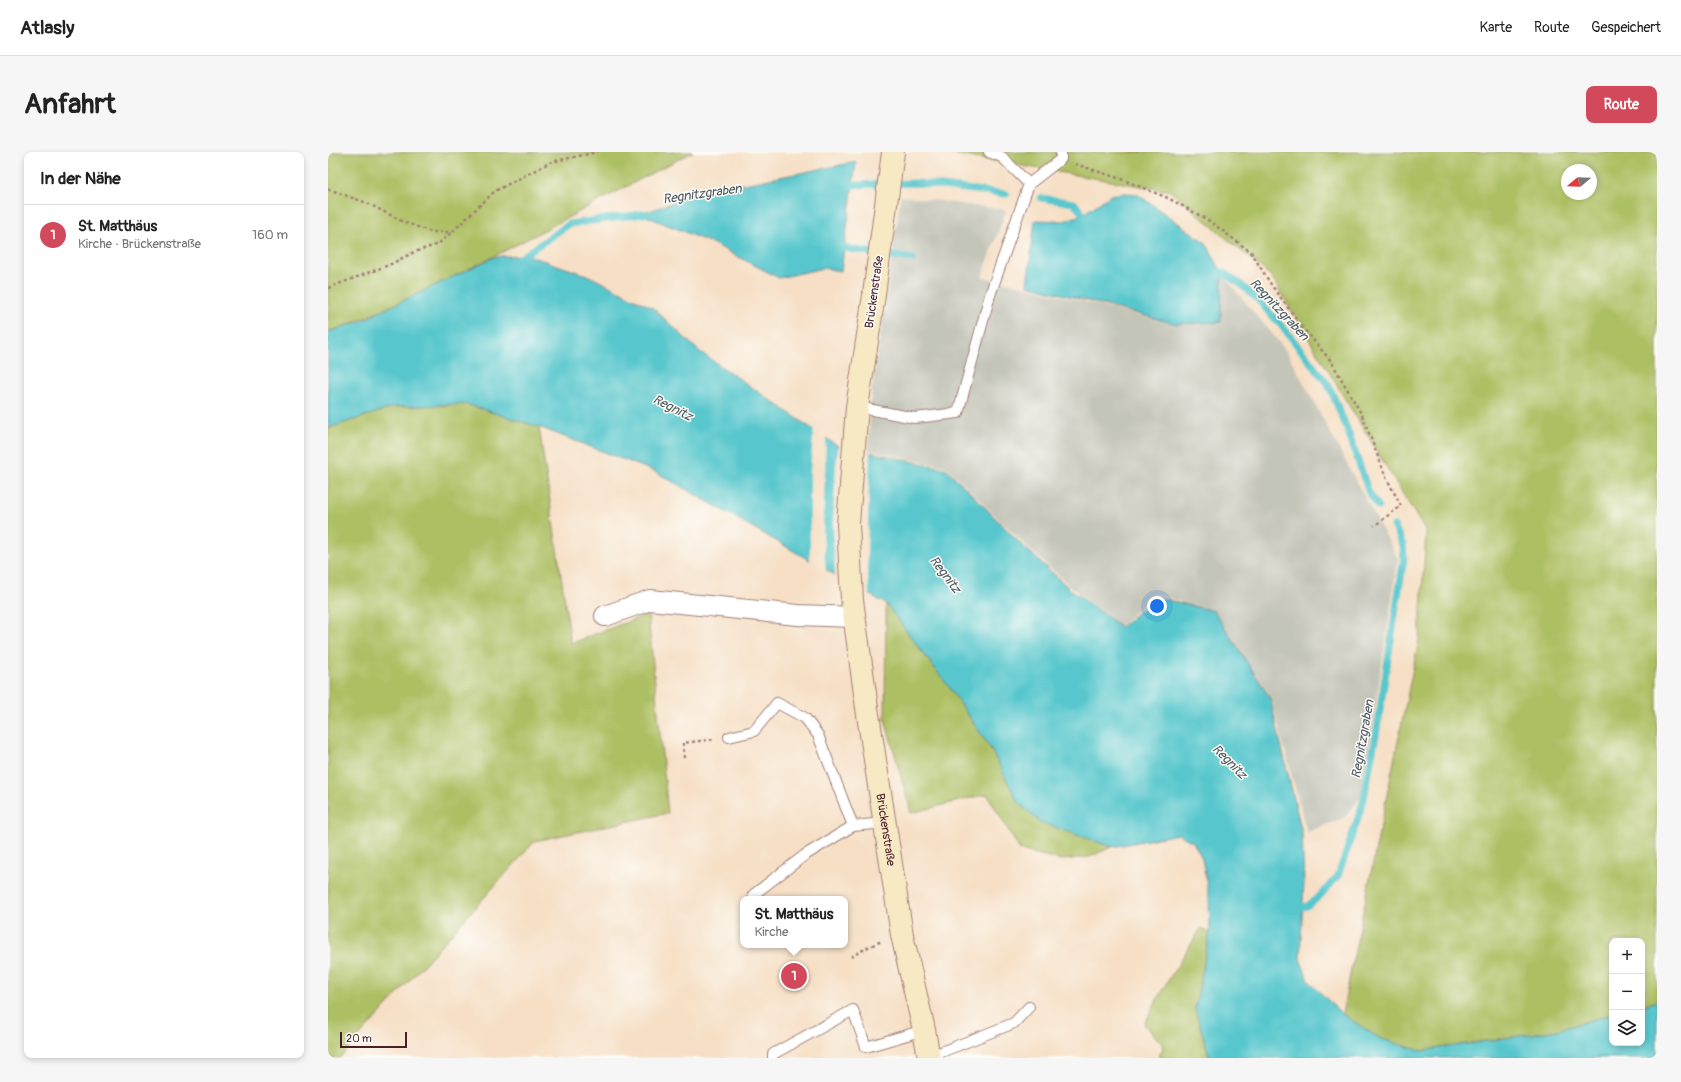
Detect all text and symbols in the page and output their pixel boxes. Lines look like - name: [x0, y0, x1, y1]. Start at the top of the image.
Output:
- text: Atlasly: [20, 16, 74, 40]
- text: Karte: [1480, 19, 1512, 36]
- text: Route: [1534, 19, 1569, 36]
- text: Gespeichert: [1591, 19, 1661, 36]
- button: Route: [1586, 86, 1657, 123]
- text: Anfahrt: [24, 87, 116, 122]
- north arrow: [1561, 164, 1597, 200]
- text: In der Nähe: [40, 168, 121, 189]
- water label: Regnitzgraben: [662, 180, 743, 207]
- text: St. Matthäus: [78, 217, 157, 236]
- text: 1: [50, 227, 56, 243]
- text: 160 m: [252, 227, 288, 243]
- text: Kirche · Brückenstraße: [78, 236, 201, 252]
- street label: Brückenstraße: [862, 255, 887, 329]
- water label: Regnitzgraben: [1246, 275, 1313, 345]
- water label: Regnitz: [650, 391, 697, 426]
- water label: Regnitz: [926, 553, 966, 598]
- your location: [1147, 596, 1167, 616]
- water label: Regnitzgraben: [1348, 698, 1378, 780]
- water label: Regnitz: [1209, 741, 1251, 784]
- street label: Brückenstraße: [872, 792, 898, 867]
- popup: [740, 896, 848, 948]
- text: St. Matthäus: [754, 905, 834, 924]
- text: Kirche: [754, 924, 788, 940]
- map controls: [1609, 938, 1645, 1046]
- button: +: [1609, 938, 1645, 974]
- pin: 1: [781, 961, 807, 991]
- button: −: [1609, 974, 1645, 1010]
- button: layers: [1609, 1010, 1645, 1046]
- scale bar: [340, 1030, 407, 1049]
- text: 20 m: [346, 1032, 372, 1045]

